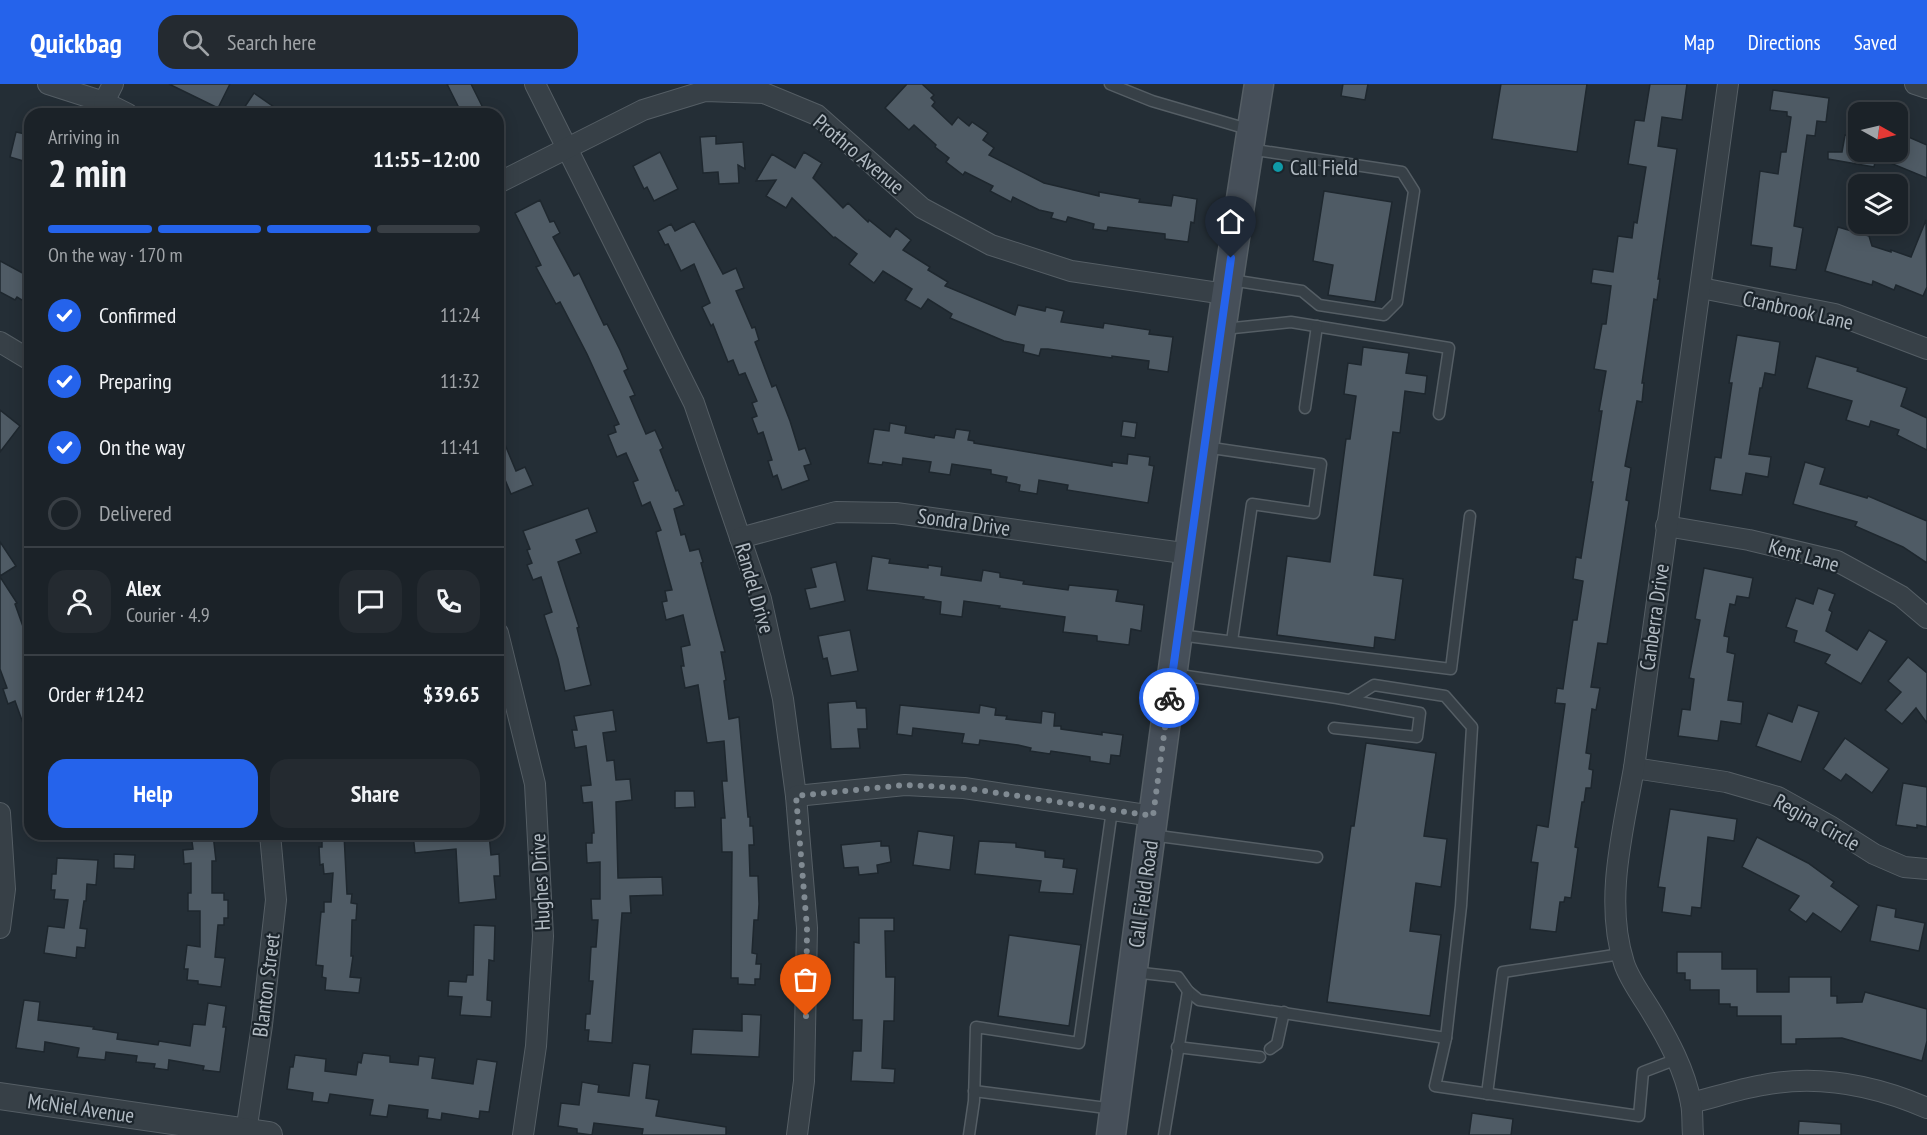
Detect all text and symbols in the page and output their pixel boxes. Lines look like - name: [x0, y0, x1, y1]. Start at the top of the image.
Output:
- search box: [158, 15, 578, 69]
- text: Quickbag: [30, 24, 122, 61]
- icon: search: [179, 26, 212, 59]
- text: Search here: [227, 28, 316, 56]
- text: Map: [1684, 29, 1715, 56]
- text: Directions: [1748, 29, 1821, 56]
- text: Saved: [1854, 29, 1897, 56]
- north arrow: [1848, 102, 1908, 162]
- map controls: [1848, 102, 1908, 234]
- street label: Prothro Avenue: [808, 108, 910, 200]
- text: Arriving in: [48, 124, 120, 150]
- text: 11:55–12:00: [373, 145, 480, 173]
- text: 2 min: [48, 147, 127, 198]
- place label: Call Field: [1290, 154, 1358, 181]
- marker: Call Field: [1271, 160, 1285, 174]
- button: layers: [1848, 174, 1908, 234]
- pin: [1205, 196, 1256, 258]
- icon: home: [1214, 205, 1247, 238]
- text: On the way · 170 m: [48, 242, 183, 268]
- street label: Cranbrook Lane: [1740, 284, 1856, 336]
- icon: check: [48, 299, 81, 332]
- text: Confirmed: [99, 301, 176, 329]
- text: 11:24: [440, 302, 480, 328]
- icon: check: [48, 365, 81, 398]
- text: Preparing: [99, 367, 172, 395]
- text: 11:32: [440, 368, 480, 394]
- icon: check: [48, 431, 81, 464]
- text: On the way: [99, 433, 185, 461]
- text: 11:41: [440, 434, 480, 460]
- text: Delivered: [99, 499, 172, 527]
- street label: Sondra Drive: [916, 502, 1012, 542]
- street label: Kent Lane: [1765, 532, 1843, 578]
- street label: Randel Drive: [729, 540, 781, 636]
- street label: Canberra Drive: [1633, 562, 1675, 672]
- button: person: [48, 570, 111, 633]
- button: chat: [339, 570, 402, 633]
- button: phone: [417, 570, 480, 633]
- text: Alex: [126, 574, 161, 602]
- text: Courier · 4.9: [126, 602, 210, 628]
- courier: [1139, 668, 1199, 728]
- text: Order #1242: [48, 680, 145, 708]
- text: $39.65: [423, 680, 480, 708]
- icon: bike: [1153, 682, 1186, 715]
- button: Help: [48, 759, 258, 828]
- button: Share: [270, 759, 480, 828]
- street label: Regina Circle: [1769, 787, 1865, 857]
- street label: Hughes Drive: [524, 833, 556, 931]
- street label: Call Field Road: [1122, 839, 1164, 949]
- street label: Blanton Street: [246, 931, 286, 1038]
- pin: [780, 954, 831, 1016]
- icon: bag: [789, 963, 822, 996]
- street label: McNiel Avenue: [26, 1087, 136, 1129]

